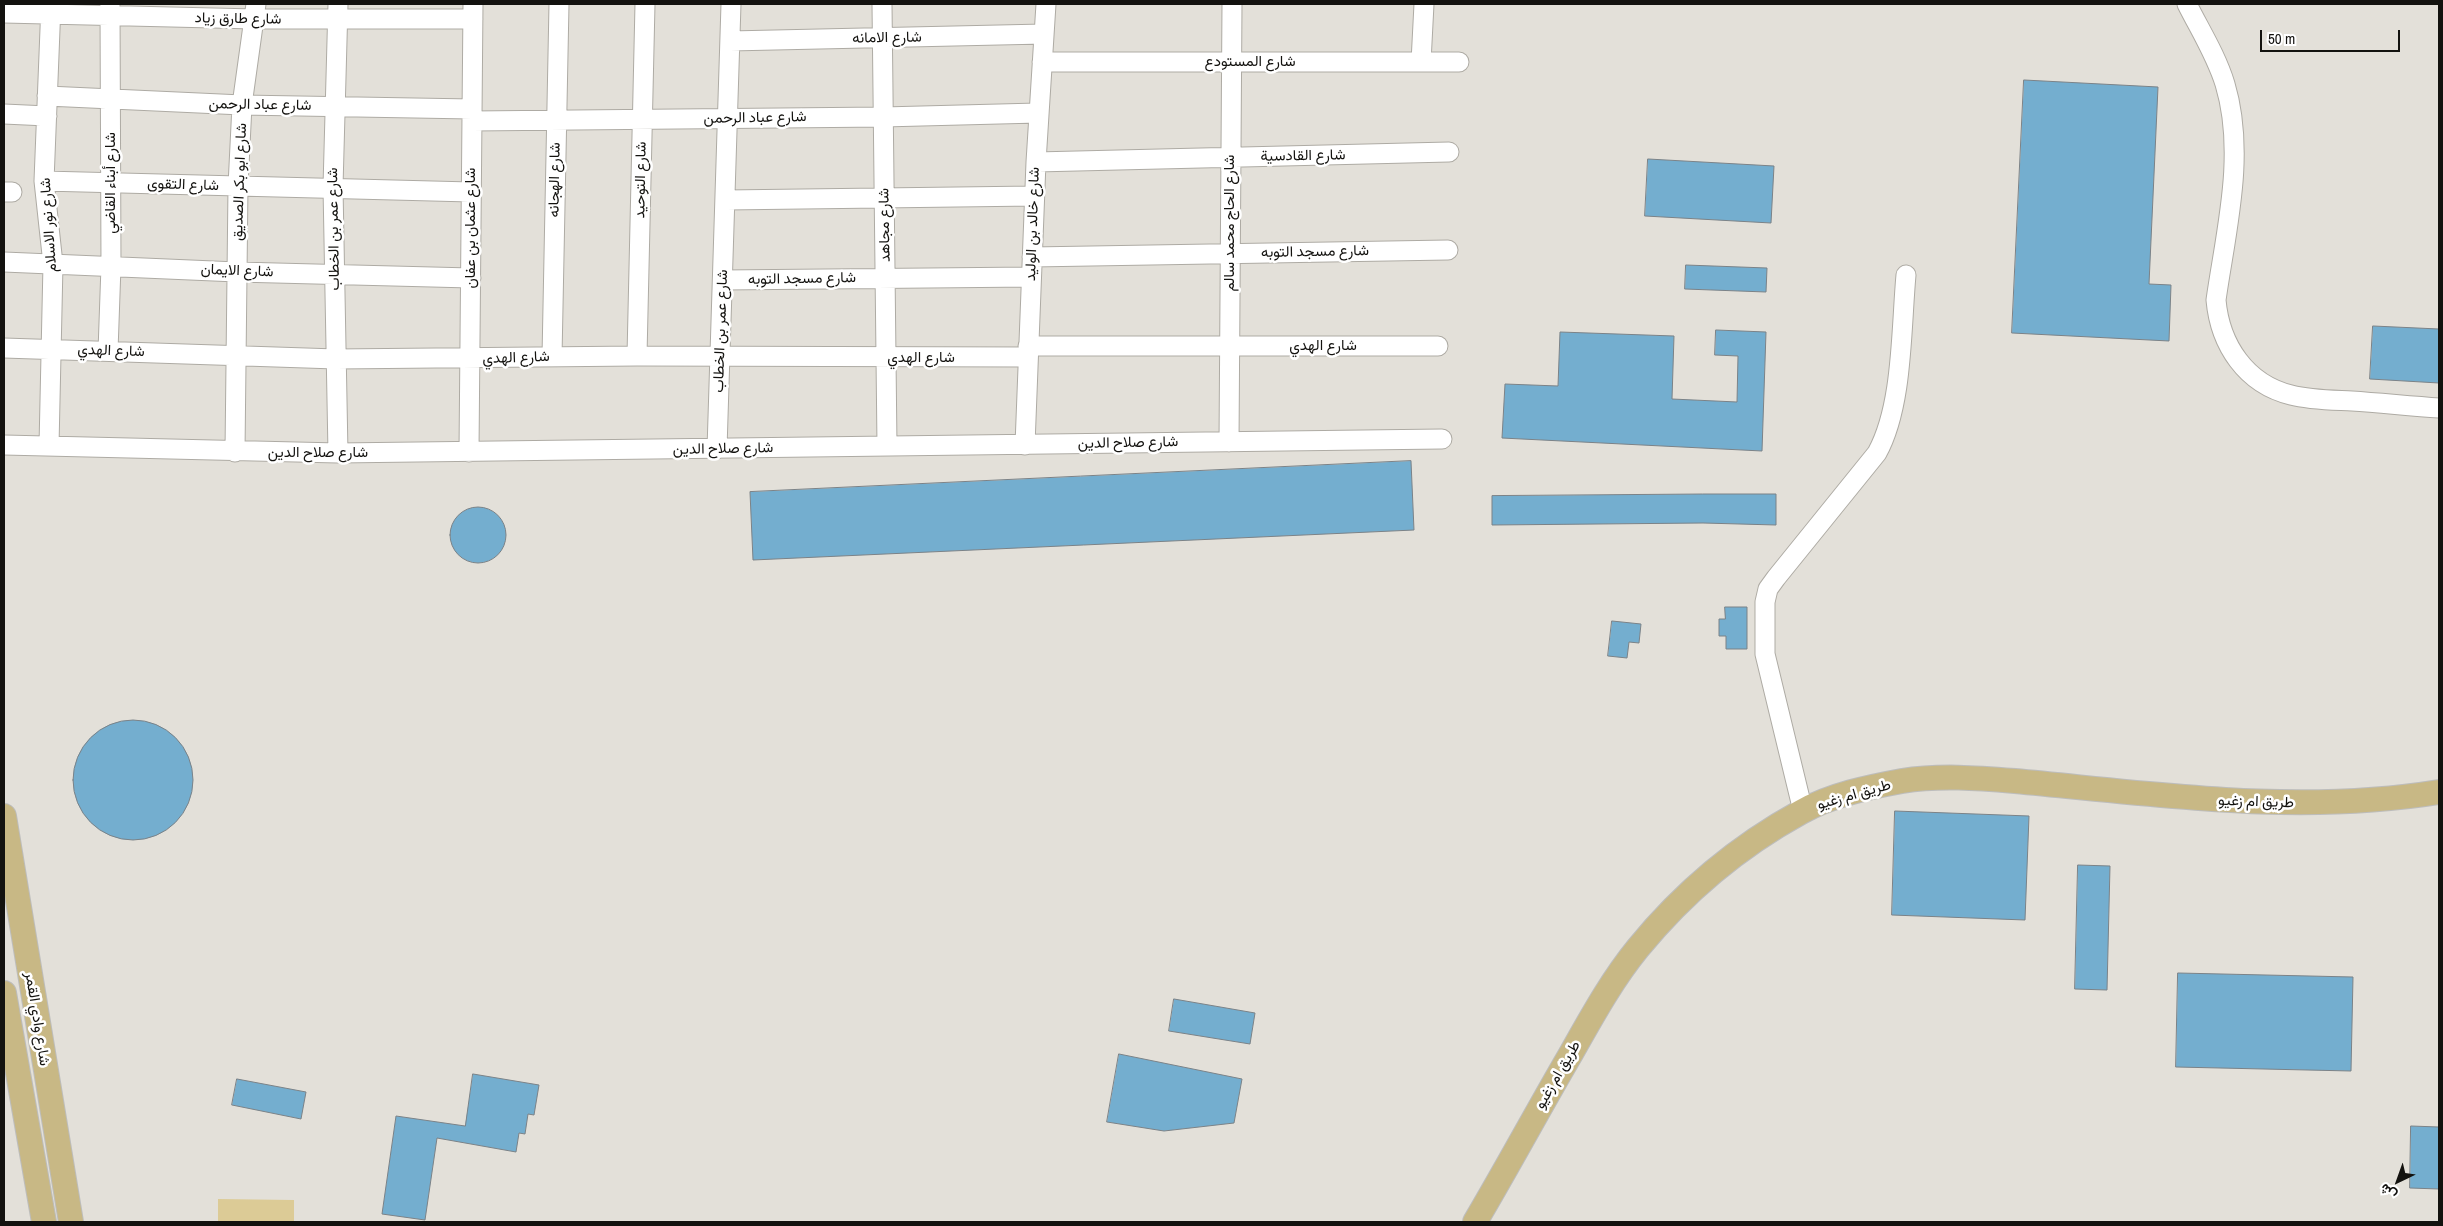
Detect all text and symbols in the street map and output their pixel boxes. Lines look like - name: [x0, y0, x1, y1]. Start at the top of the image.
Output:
- street label: شارع طارق زياد: [195, 9, 281, 29]
- scale bar: [2263, 20, 2403, 52]
- street label: شارع الامانه: [852, 28, 922, 48]
- text: 50 m: [2268, 28, 2295, 49]
- street label: شارع المستودع: [1204, 53, 1296, 71]
- street label: شارع عباد الرحمن: [208, 95, 312, 115]
- street label: شارع عباد الرحمن: [703, 108, 807, 128]
- street label: شارع ابو بكر الصديق: [229, 123, 251, 241]
- street label: شارع أبناء القاضي: [102, 132, 120, 234]
- street label: شارع التوحيد: [631, 141, 651, 219]
- street label: شارع الهجانه: [545, 142, 565, 218]
- street label: شارع القادسية: [1260, 146, 1346, 166]
- street label: شارع الحاج محمد سالم: [1221, 155, 1239, 291]
- street label: شارع عمر بن الخطاب: [324, 167, 344, 291]
- street label: شارع خالد بن الوليد: [1022, 167, 1044, 281]
- street label: شارع عثمان بن عفان: [462, 168, 480, 288]
- street label: شارع التقوى: [147, 175, 219, 195]
- street label: شارع نور الاسلام: [37, 177, 61, 273]
- street label: شارع مجاهد: [875, 188, 895, 262]
- street label: شارع مسجد التوبه: [1261, 242, 1369, 262]
- street label: شارع الايمان: [200, 261, 274, 281]
- street label: شارع عمر بن الخطاب: [710, 269, 732, 393]
- street label: شارع مسجد التوبه: [748, 269, 856, 289]
- street label: شارع الهدي: [1289, 337, 1357, 355]
- street label: شارع الهدي: [77, 341, 145, 361]
- street label: شارع الهدي: [482, 348, 550, 368]
- street label: شارع الهدي: [887, 349, 955, 367]
- street label: شارع صلاح الدين: [1078, 433, 1178, 453]
- street label: شارع صلاح الدين: [673, 439, 773, 459]
- street label: شارع صلاح الدين: [268, 444, 368, 462]
- street label: طريق ام زغيو: [1815, 776, 1893, 814]
- street label: طريق ام زغيو: [2218, 792, 2294, 812]
- street label: شارع وادي القمر: [21, 971, 53, 1067]
- street label: طريق ام زغيو: [1531, 1038, 1585, 1112]
- north arrow: [2373, 1156, 2423, 1206]
- text: ش: [2376, 1180, 2400, 1204]

